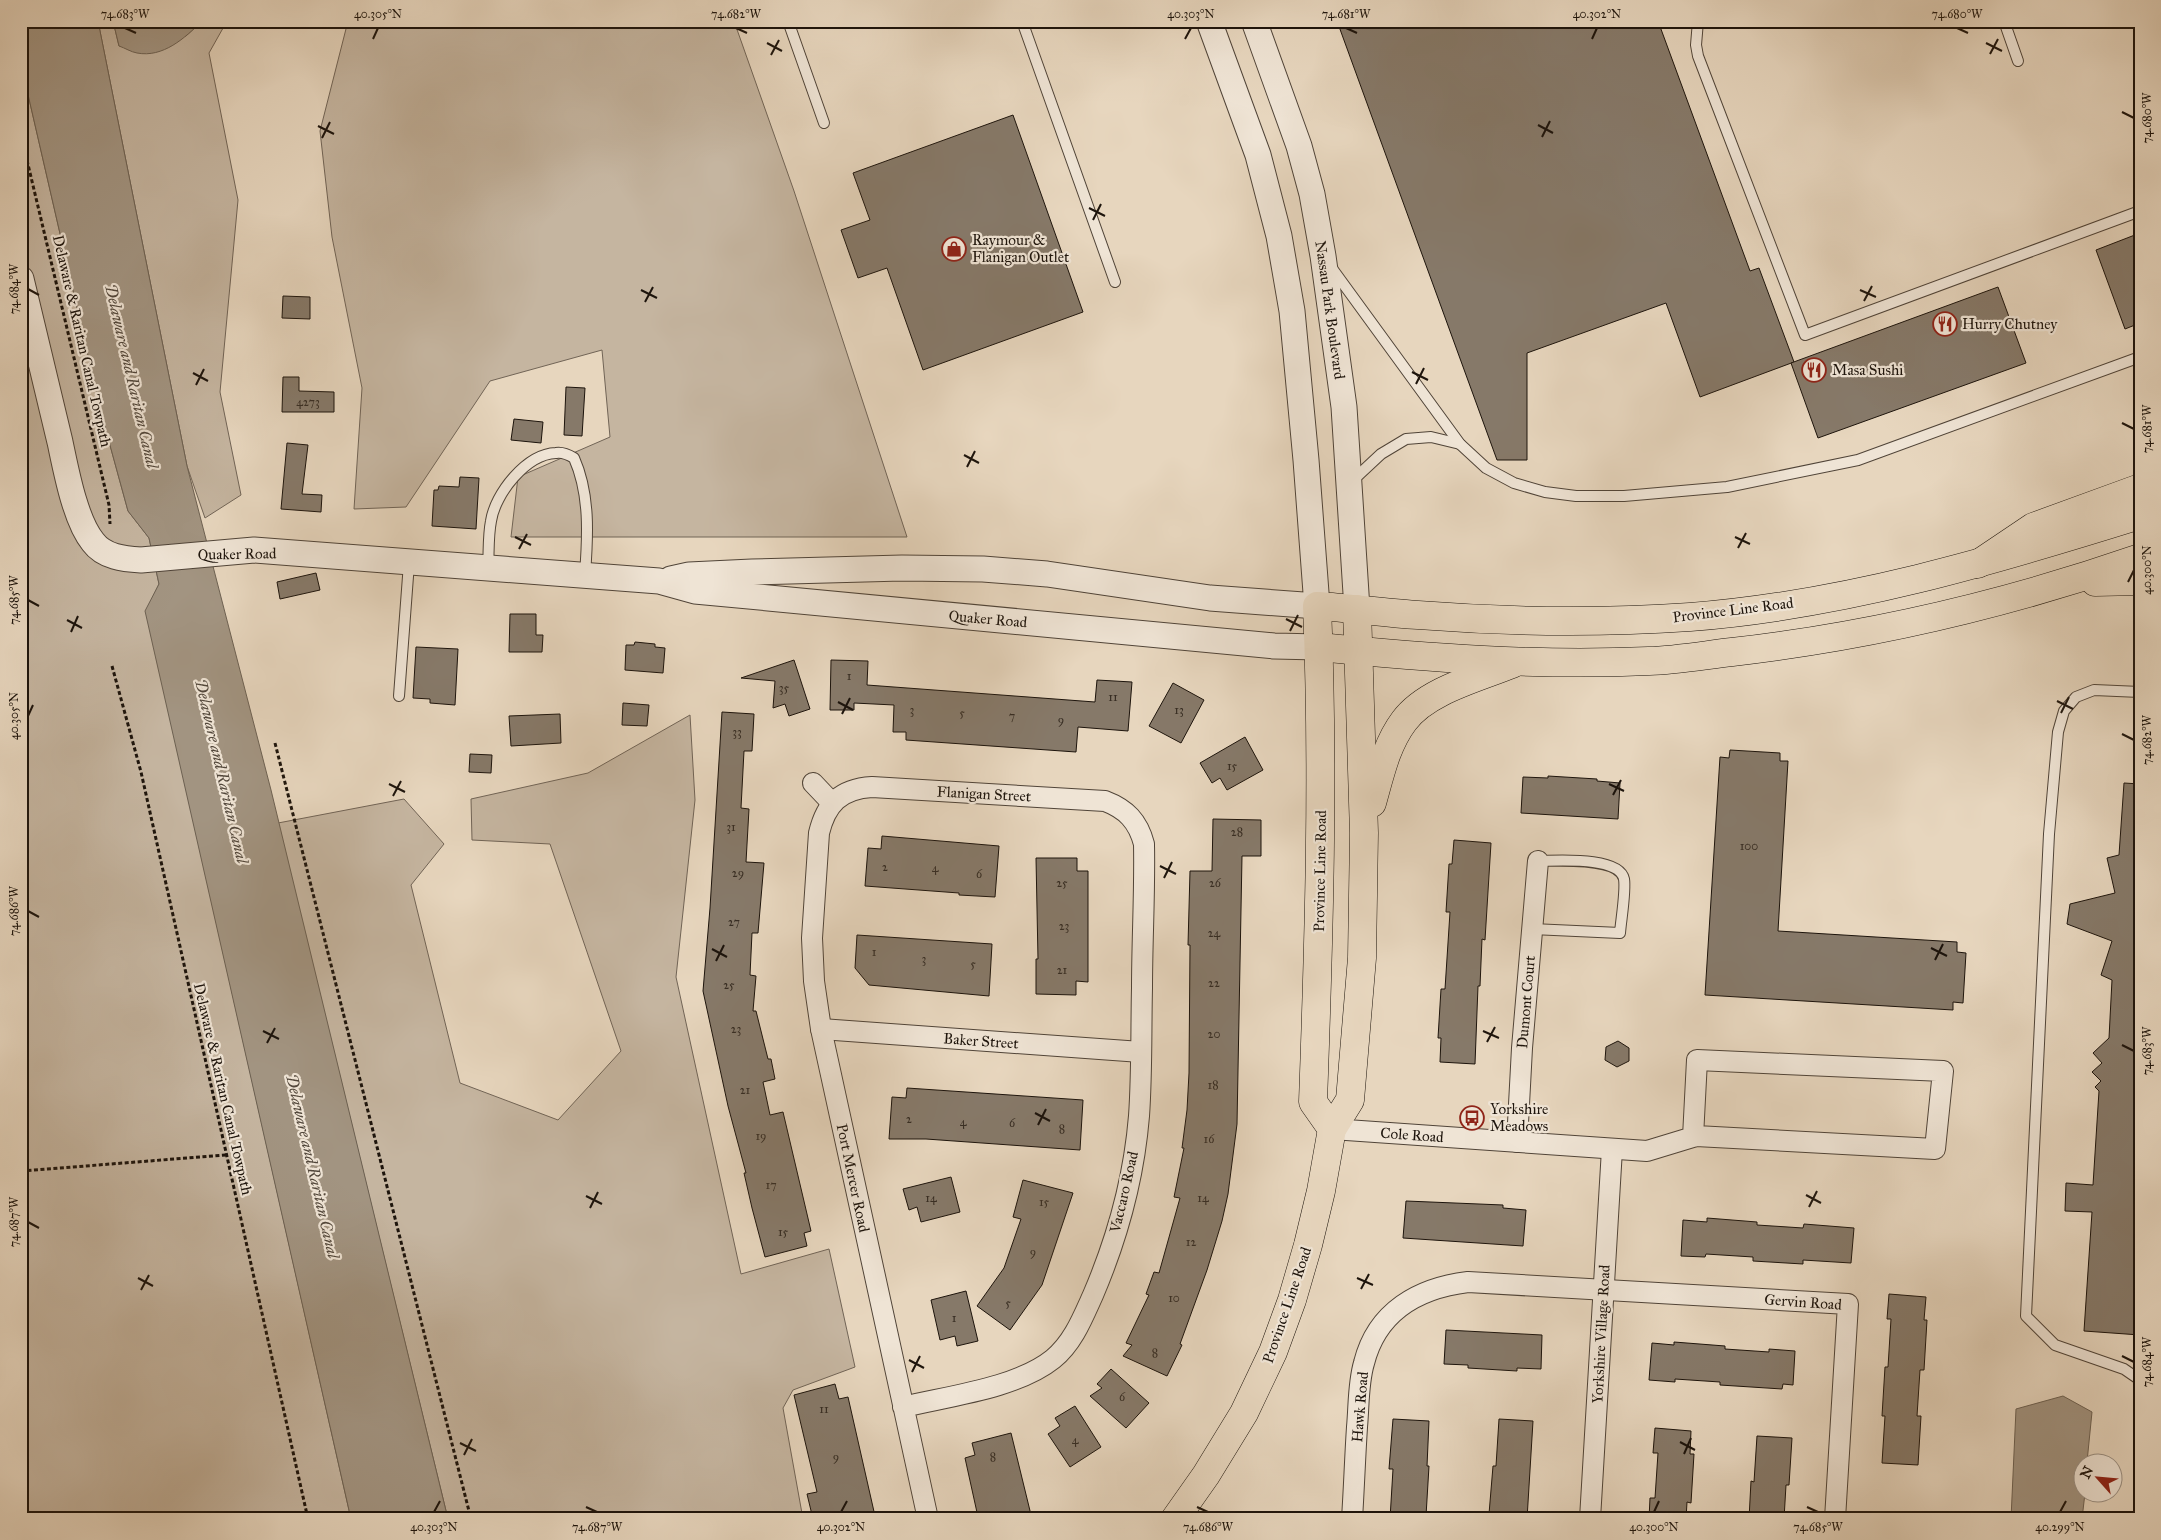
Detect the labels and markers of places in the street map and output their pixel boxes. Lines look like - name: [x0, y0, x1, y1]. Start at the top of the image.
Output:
- place label: Raymour & Flanigan Outlet: [972, 231, 1070, 266]
- shop icon: Raymour & Flanigan Outlet: [941, 236, 967, 262]
- restaurant icon: Hurry Chutney: [1932, 311, 1958, 337]
- place label: Hurry Chutney: [1962, 315, 2058, 333]
- restaurant icon: Masa Sushi: [1801, 357, 1827, 383]
- place label: Masa Sushi: [1832, 361, 1903, 379]
- place label: Yorkshire Meadows: [1490, 1100, 1548, 1135]
- bus stop icon: Yorkshire Meadows: [1459, 1105, 1485, 1131]

